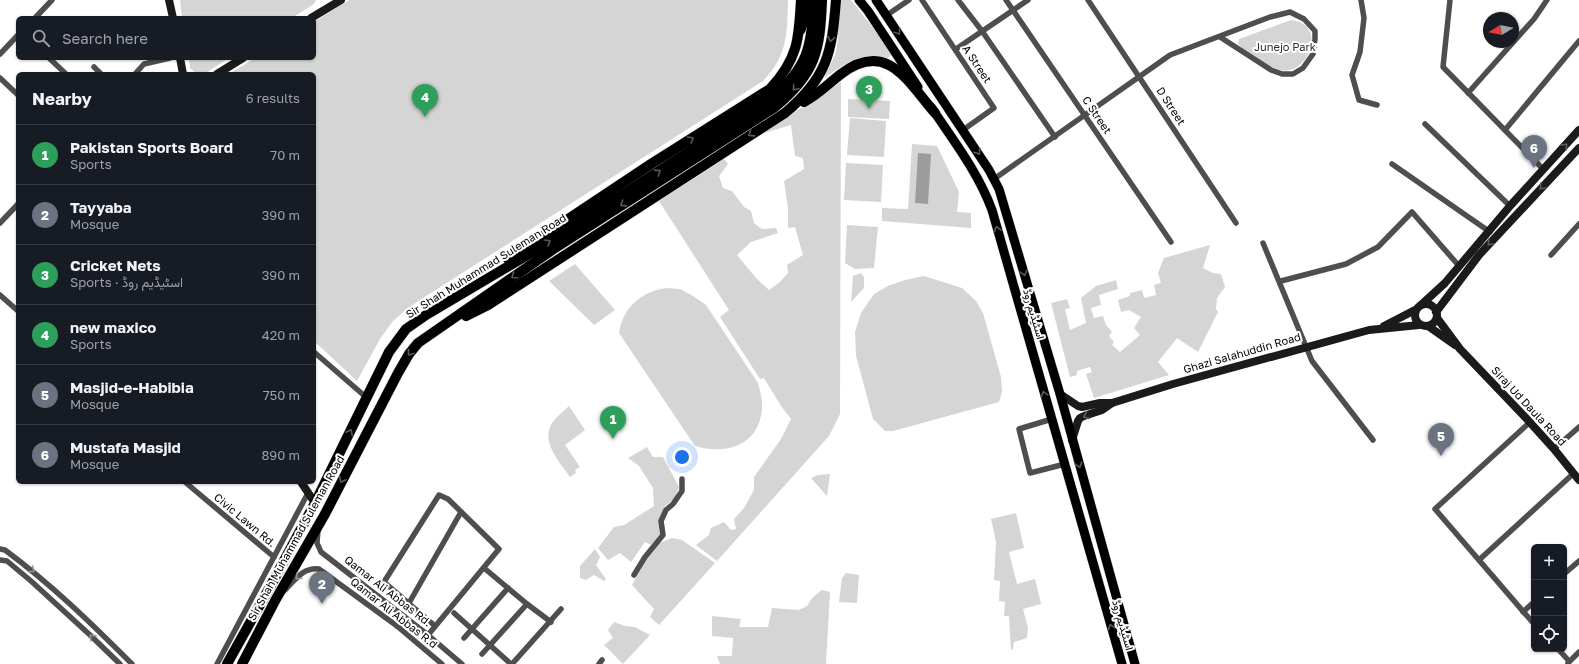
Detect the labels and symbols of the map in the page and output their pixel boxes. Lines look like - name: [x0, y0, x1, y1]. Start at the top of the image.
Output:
- north arrow: [1483, 12, 1519, 48]
- one-way arrow: [893, 28, 901, 35]
- one-way arrow: [827, 36, 836, 42]
- park label: Junejo Park: [1254, 40, 1316, 53]
- street label: A Street: [960, 42, 995, 85]
- pin: 3: [856, 76, 882, 109]
- pin: 4: [412, 84, 438, 117]
- one-way arrow: [793, 84, 800, 91]
- street label: D Street: [1154, 84, 1189, 127]
- street label: C Street: [1080, 93, 1115, 136]
- one-way arrow: [748, 129, 755, 137]
- pin: 6: [1521, 135, 1547, 168]
- one-way arrow: [687, 137, 694, 144]
- one-way arrow: [1560, 143, 1567, 150]
- one-way arrow: [973, 148, 980, 155]
- one-way arrow: [654, 169, 661, 177]
- one-way arrow: [1540, 182, 1547, 190]
- one-way arrow: [620, 200, 627, 207]
- street label: Sir Shah Muhammad Suleman Road: [403, 211, 568, 321]
- one-way arrow: [993, 225, 1002, 232]
- one-way arrow: [1488, 238, 1495, 246]
- one-way arrow: [544, 240, 551, 247]
- one-way arrow: [1019, 269, 1028, 276]
- one-way arrow: [512, 271, 519, 278]
- street label: اسٹیڈیم روڈ: [1019, 287, 1048, 341]
- street label: Ghazi Salahuddin Road: [1182, 330, 1302, 375]
- one-way arrow: [408, 349, 415, 356]
- street label: Siraj Ud Daula Road: [1489, 363, 1569, 448]
- one-way arrow: [1040, 391, 1049, 398]
- pin: 1: [600, 406, 626, 439]
- one-way arrow: [1083, 411, 1090, 419]
- pin: 5: [1428, 423, 1454, 456]
- one-way arrow: [345, 429, 353, 436]
- your location: [672, 447, 692, 467]
- street label: Sir Shah Muhammad Suleman Road: [245, 453, 347, 623]
- one-way arrow: [1074, 461, 1083, 468]
- one-way arrow: [340, 476, 347, 483]
- street label: Civic Lawn Rd.: [212, 490, 279, 549]
- street label: Qamar Ali Abbas Rd.: [342, 553, 434, 629]
- one-way arrow: [28, 565, 35, 572]
- pin: 2: [309, 571, 335, 604]
- one-way arrow: [295, 572, 303, 579]
- street label: Qamar Ali Abbas R.d: [348, 575, 440, 651]
- street label: اسٹیڈیم روڈ: [1108, 598, 1137, 652]
- one-way arrow: [1107, 623, 1116, 630]
- one-way arrow: [89, 634, 97, 642]

